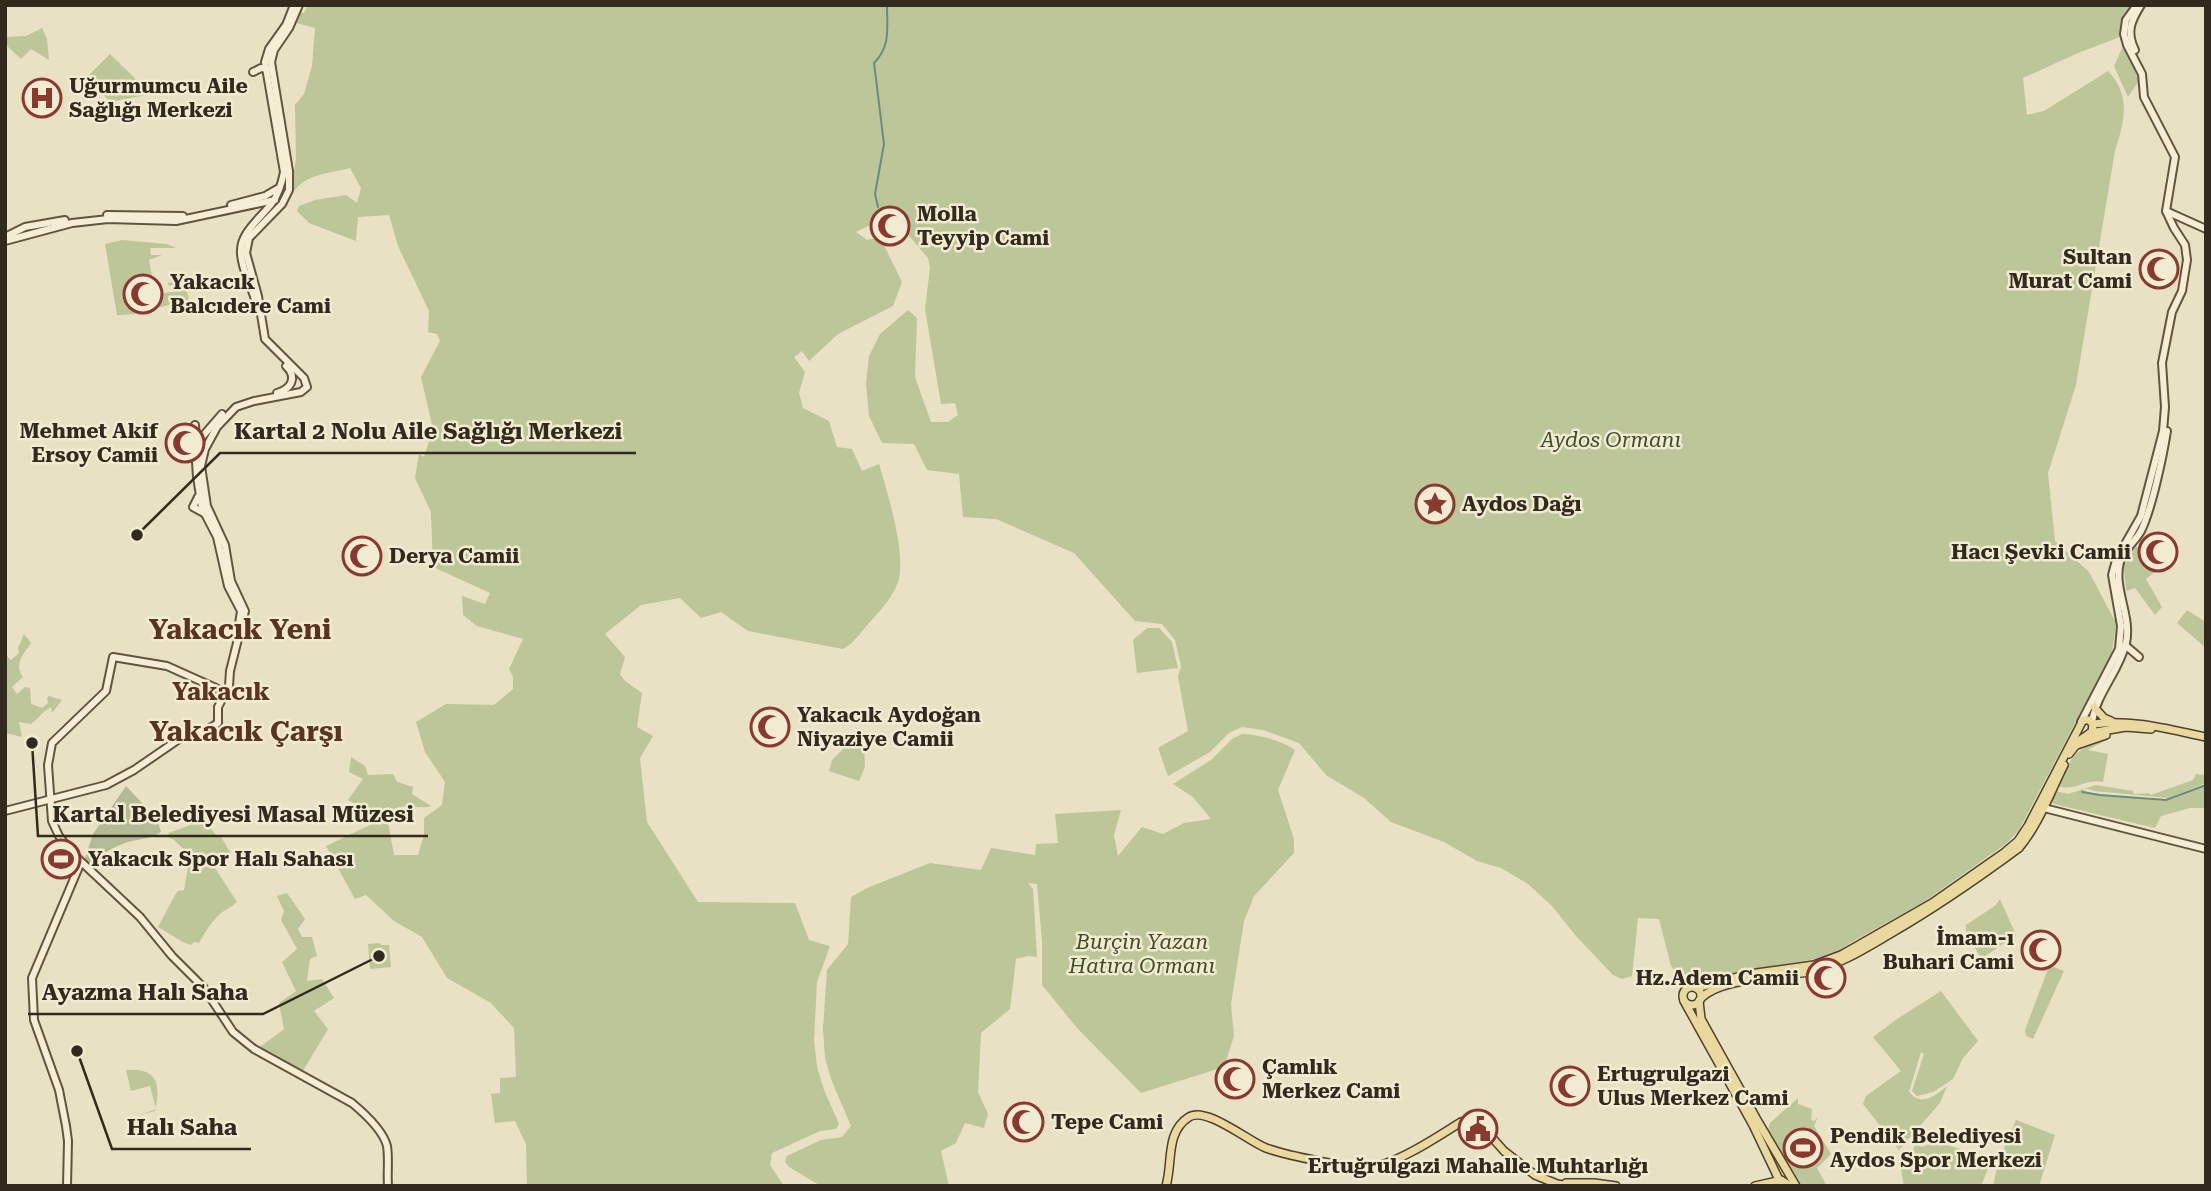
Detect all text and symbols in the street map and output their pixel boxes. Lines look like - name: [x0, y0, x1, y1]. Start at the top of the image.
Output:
- place label: Uğurmumcu Aile Sağlığı Merkezi: [69, 74, 248, 122]
- hospital icon: Uğurmumcu Aile Sağlığı Merkezi: [21, 77, 63, 119]
- place label: Molla Teyyip Cami: [917, 202, 1049, 250]
- mosque icon: Molla Teyyip Cami: [869, 205, 911, 247]
- place label: Sultan Murat Cami: [2008, 245, 2132, 293]
- mosque icon: Sultan Murat Cami: [2138, 248, 2180, 290]
- place label: Yakacık Balcıdere Cami: [170, 270, 331, 318]
- mosque icon: Yakacık Balcıdere Cami: [122, 273, 164, 315]
- callout: Kartal 2 Nolu Aile Sağlığı Merkezi: [220, 409, 636, 453]
- text: Kartal 2 Nolu Aile Sağlığı Merkezi: [234, 418, 622, 445]
- place label: Mehmet Akif Ersoy Camii: [20, 419, 159, 467]
- mosque icon: Mehmet Akif Ersoy Camii: [164, 422, 206, 464]
- park label: Aydos Ormanı: [1539, 428, 1681, 452]
- place icon: Aydos Dağı: [1414, 483, 1456, 525]
- place label: Aydos Dağı: [1462, 492, 1581, 516]
- mosque icon: Hacı Şevki Camii: [2137, 531, 2179, 573]
- mosque icon: Derya Camii: [341, 535, 383, 577]
- place label: Hacı Şevki Camii: [1951, 540, 2131, 564]
- place label: Derya Camii: [389, 544, 519, 568]
- district label: Yakacık Yeni: [149, 613, 331, 646]
- district label: Yakacık: [172, 678, 270, 706]
- place label: Yakacık Aydoğan Niyaziye Camii: [797, 703, 981, 751]
- mosque icon: Yakacık Aydoğan Niyaziye Camii: [749, 706, 791, 748]
- district label: Yakacık Çarşı: [149, 715, 343, 748]
- callout: Kartal Belediyesi Masal Müzesi: [38, 792, 428, 836]
- text: Kartal Belediyesi Masal Müzesi: [52, 801, 414, 828]
- sports icon: Yakacık Spor Halı Sahası: [40, 838, 82, 880]
- place label: Yakacık Spor Halı Sahası: [88, 847, 353, 871]
- place label: İmam-ı Buhari Cami: [1883, 925, 2014, 974]
- mosque icon: İmam-ı Buhari Cami: [2020, 929, 2062, 971]
- park label: Burçin Yazan Hatıra Ormanı: [1068, 930, 1215, 978]
- mosque icon: Hz.Adem Camii: [1805, 957, 1847, 999]
- place label: Hz.Adem Camii: [1635, 966, 1799, 990]
- callout: Ayazma Halı Saha: [28, 970, 263, 1014]
- text: Ayazma Halı Saha: [42, 979, 249, 1006]
- place label: Çamlık Merkez Cami: [1262, 1055, 1400, 1103]
- mosque icon: Çamlık Merkez Cami: [1214, 1058, 1256, 1100]
- place label: Ertugrulgazi Ulus Merkez Cami: [1597, 1062, 1789, 1110]
- mosque icon: Ertugrulgazi Ulus Merkez Cami: [1549, 1065, 1591, 1107]
- mosque icon: Tepe Cami: [1003, 1101, 1045, 1143]
- callout: Halı Saha: [112, 1105, 251, 1149]
- public building icon: Ertuğrulgazi Mahalle Muhtarlığı: [1457, 1108, 1499, 1150]
- place label: Tepe Cami: [1051, 1110, 1163, 1134]
- text: Halı Saha: [127, 1114, 238, 1141]
- place label: Pendik Belediyesi Aydos Spor Merkezi: [1830, 1124, 2042, 1172]
- sports icon: Pendik Belediyesi Aydos Spor Merkezi: [1782, 1127, 1824, 1169]
- place label: Ertuğrulgazi Mahalle Muhtarlığı: [1308, 1154, 1648, 1178]

